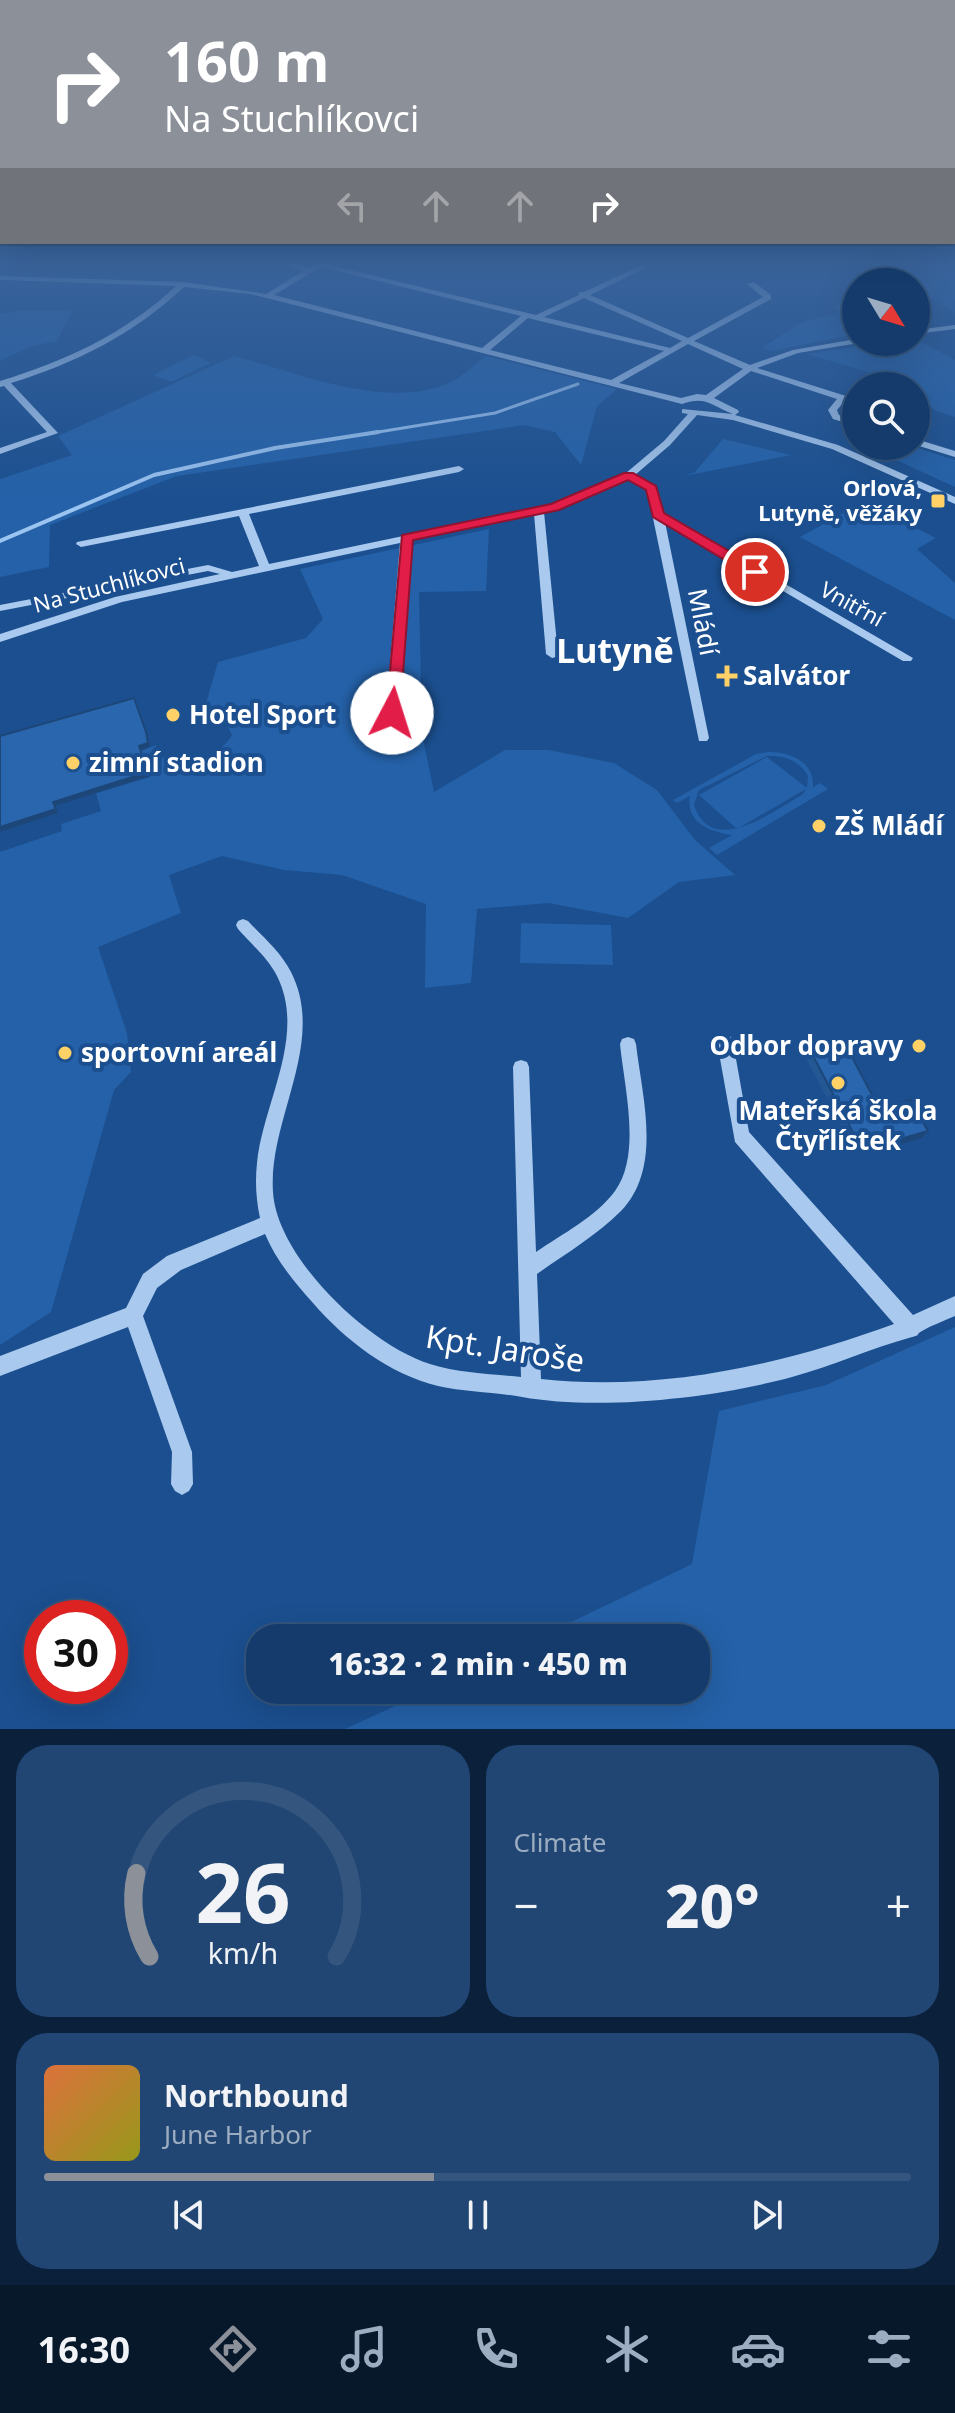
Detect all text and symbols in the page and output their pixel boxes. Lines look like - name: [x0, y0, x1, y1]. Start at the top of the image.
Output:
- text: 160 m: [164, 22, 329, 98]
- icon: right: [32, 32, 136, 136]
- text: Na Stuchlíkovci: [164, 94, 419, 143]
- icon: left: [330, 184, 374, 228]
- icon: ahead: [414, 184, 458, 228]
- icon: ahead: [498, 184, 542, 228]
- icon: right: [582, 184, 626, 228]
- north arrow: [842, 268, 930, 356]
- map controls: [842, 268, 930, 460]
- button: search: [842, 372, 930, 460]
- place label: Orlová, Lutyně, věžáky: [758, 472, 922, 527]
- marker: Orlová, Lutyně, věžáky: [929, 492, 947, 510]
- pin: [721, 538, 789, 606]
- street label: Na Stuchlíkovci: [30, 549, 188, 619]
- icon: arrive: [733, 550, 777, 594]
- street label: Vnitřní: [815, 573, 891, 634]
- street label: Mládí: [680, 585, 728, 660]
- district label: Lutyně: [556, 627, 674, 673]
- place label: Salvátor: [743, 657, 851, 693]
- marker: Salvátor: [718, 667, 736, 685]
- position arrow: [350, 671, 434, 755]
- place label: Hotel Sport: [189, 696, 336, 732]
- marker: Hotel Sport: [164, 706, 182, 724]
- place label: zimní stadion: [89, 744, 264, 780]
- marker: zimní stadion: [64, 754, 82, 772]
- place label: ZŠ Mládí: [835, 807, 945, 843]
- marker: ZŠ Mládí: [810, 817, 828, 835]
- place label: Odbor dopravy: [709, 1027, 903, 1063]
- place label: sportovní areál: [81, 1034, 277, 1070]
- marker: Odbor dopravy: [910, 1037, 928, 1055]
- marker: sportovní areál: [56, 1044, 74, 1062]
- marker: Mateřská škola Čtyřlístek: [829, 1074, 847, 1092]
- place label: Mateřská škola Čtyřlístek: [739, 1092, 937, 1158]
- street label: Kpt. Jaroše: [423, 1314, 588, 1381]
- speed limit sign: 30: [24, 1600, 128, 1704]
- text: 16:32 · 2 min · 450 m: [328, 1643, 628, 1684]
- text: Climate: [514, 1824, 606, 1860]
- text: 26: [195, 1834, 290, 1947]
- text: 20°: [665, 1864, 760, 1946]
- text: −: [514, 1875, 539, 1935]
- text: +: [886, 1875, 911, 1935]
- text: km/h: [208, 1933, 278, 1972]
- text: Northbound: [164, 2075, 349, 2116]
- text: June Harbor: [164, 2116, 312, 2152]
- icon: previous: [167, 2193, 211, 2237]
- icon: pause: [456, 2193, 500, 2237]
- icon: next: [745, 2193, 789, 2237]
- icon: directions: [205, 2321, 261, 2377]
- icon: music: [336, 2321, 392, 2377]
- icon: phone: [468, 2321, 524, 2377]
- icon: climate: [599, 2321, 655, 2377]
- icon: car: [730, 2321, 786, 2377]
- icon: filters: [861, 2321, 917, 2377]
- text: 16:30: [38, 2325, 130, 2374]

